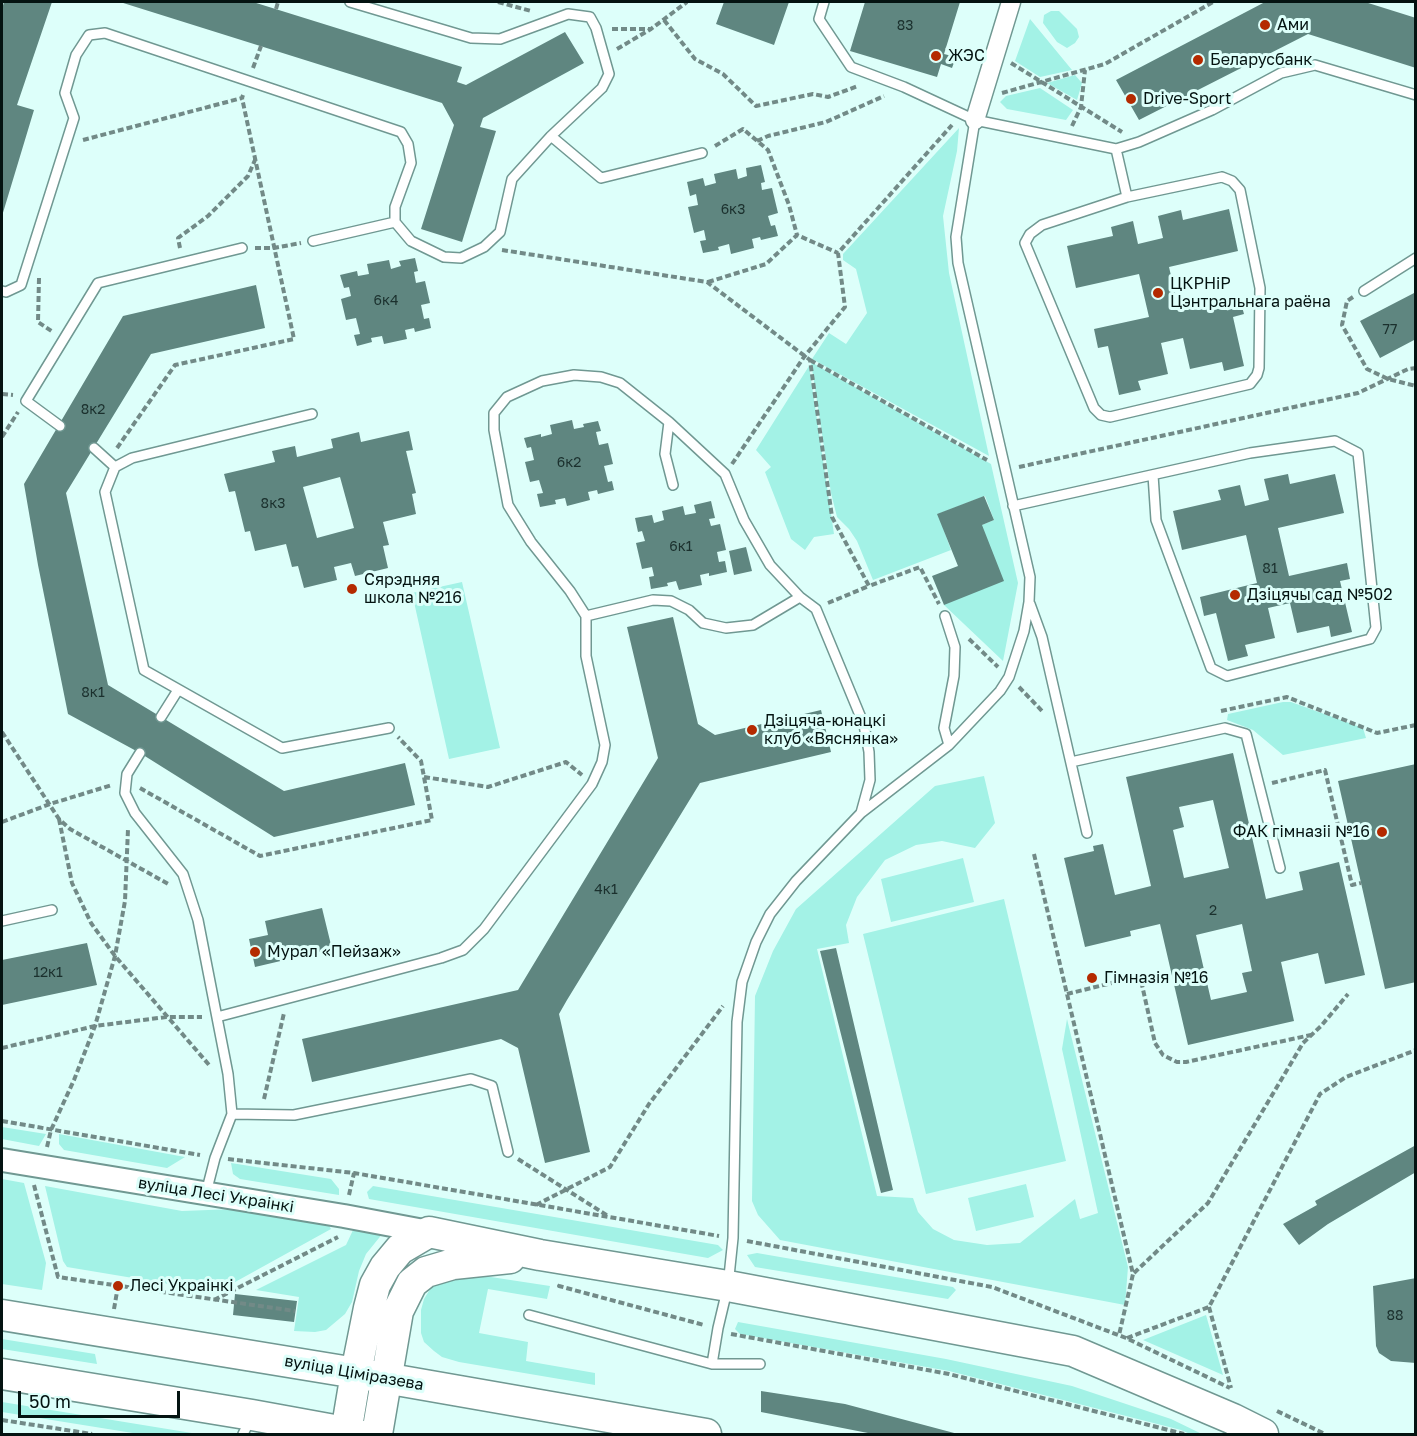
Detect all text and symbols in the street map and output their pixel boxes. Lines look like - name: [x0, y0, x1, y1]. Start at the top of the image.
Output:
- place label: Ами: [1277, 15, 1309, 35]
- house number: 83: [897, 18, 913, 34]
- marker: Ами: [1258, 18, 1272, 32]
- place label: ЖЭС: [948, 46, 985, 66]
- marker: ЖЭС: [929, 49, 943, 63]
- place label: Беларусбанк: [1210, 50, 1313, 70]
- marker: Беларусбанк: [1191, 53, 1205, 67]
- place label: Drive-Sport: [1143, 89, 1231, 109]
- marker: Drive-Sport: [1124, 92, 1138, 106]
- house number: 6к3: [721, 202, 745, 218]
- place label: ЦКРНіР Цэнтральнага раёна: [1170, 274, 1331, 312]
- marker: ЦКРНіР Цэнтральнага раёна: [1151, 286, 1165, 300]
- house number: 6к4: [373, 293, 399, 309]
- house number: 77: [1383, 322, 1397, 338]
- house number: 8к2: [81, 402, 105, 418]
- house number: 6к2: [557, 455, 581, 471]
- house number: 8к3: [261, 496, 285, 512]
- house number: 6к1: [669, 539, 693, 555]
- house number: 81: [1262, 561, 1278, 577]
- place label: Сярэдняя школа №216: [364, 570, 462, 608]
- marker: Сярэдняя школа №216: [345, 582, 359, 596]
- place label: Дзіцячы сад №502: [1247, 585, 1392, 605]
- marker: Дзіцячы сад №502: [1228, 588, 1242, 602]
- house number: 8к1: [81, 685, 105, 701]
- place label: Дзіцяча-юнацкі клуб «Вяснянка»: [764, 711, 898, 749]
- marker: Дзіцяча-юнацкі клуб «Вяснянка»: [745, 723, 759, 737]
- place label: ФАК гімназіі №16: [1233, 822, 1370, 842]
- marker: ФАК гімназіі №16: [1375, 825, 1389, 839]
- house number: 4к1: [594, 882, 618, 898]
- house number: 2: [1209, 903, 1217, 919]
- place label: Мурал «Пейзаж»: [267, 942, 401, 962]
- marker: Мурал «Пейзаж»: [248, 945, 262, 959]
- house number: 12к1: [33, 965, 63, 981]
- place label: Гімназія №16: [1104, 968, 1208, 988]
- marker: Гімназія №16: [1085, 971, 1099, 985]
- street label: вуліца Лесі Украінкі: [137, 1173, 295, 1217]
- place label: Лесі Украінкі: [130, 1276, 233, 1296]
- marker: Лесі Украінкі: [111, 1279, 125, 1293]
- house number: 88: [1386, 1308, 1404, 1324]
- street label: вуліца Ціміразева: [283, 1351, 425, 1395]
- scale bar: [21, 1379, 183, 1417]
- text: 50 m: [29, 1390, 71, 1412]

